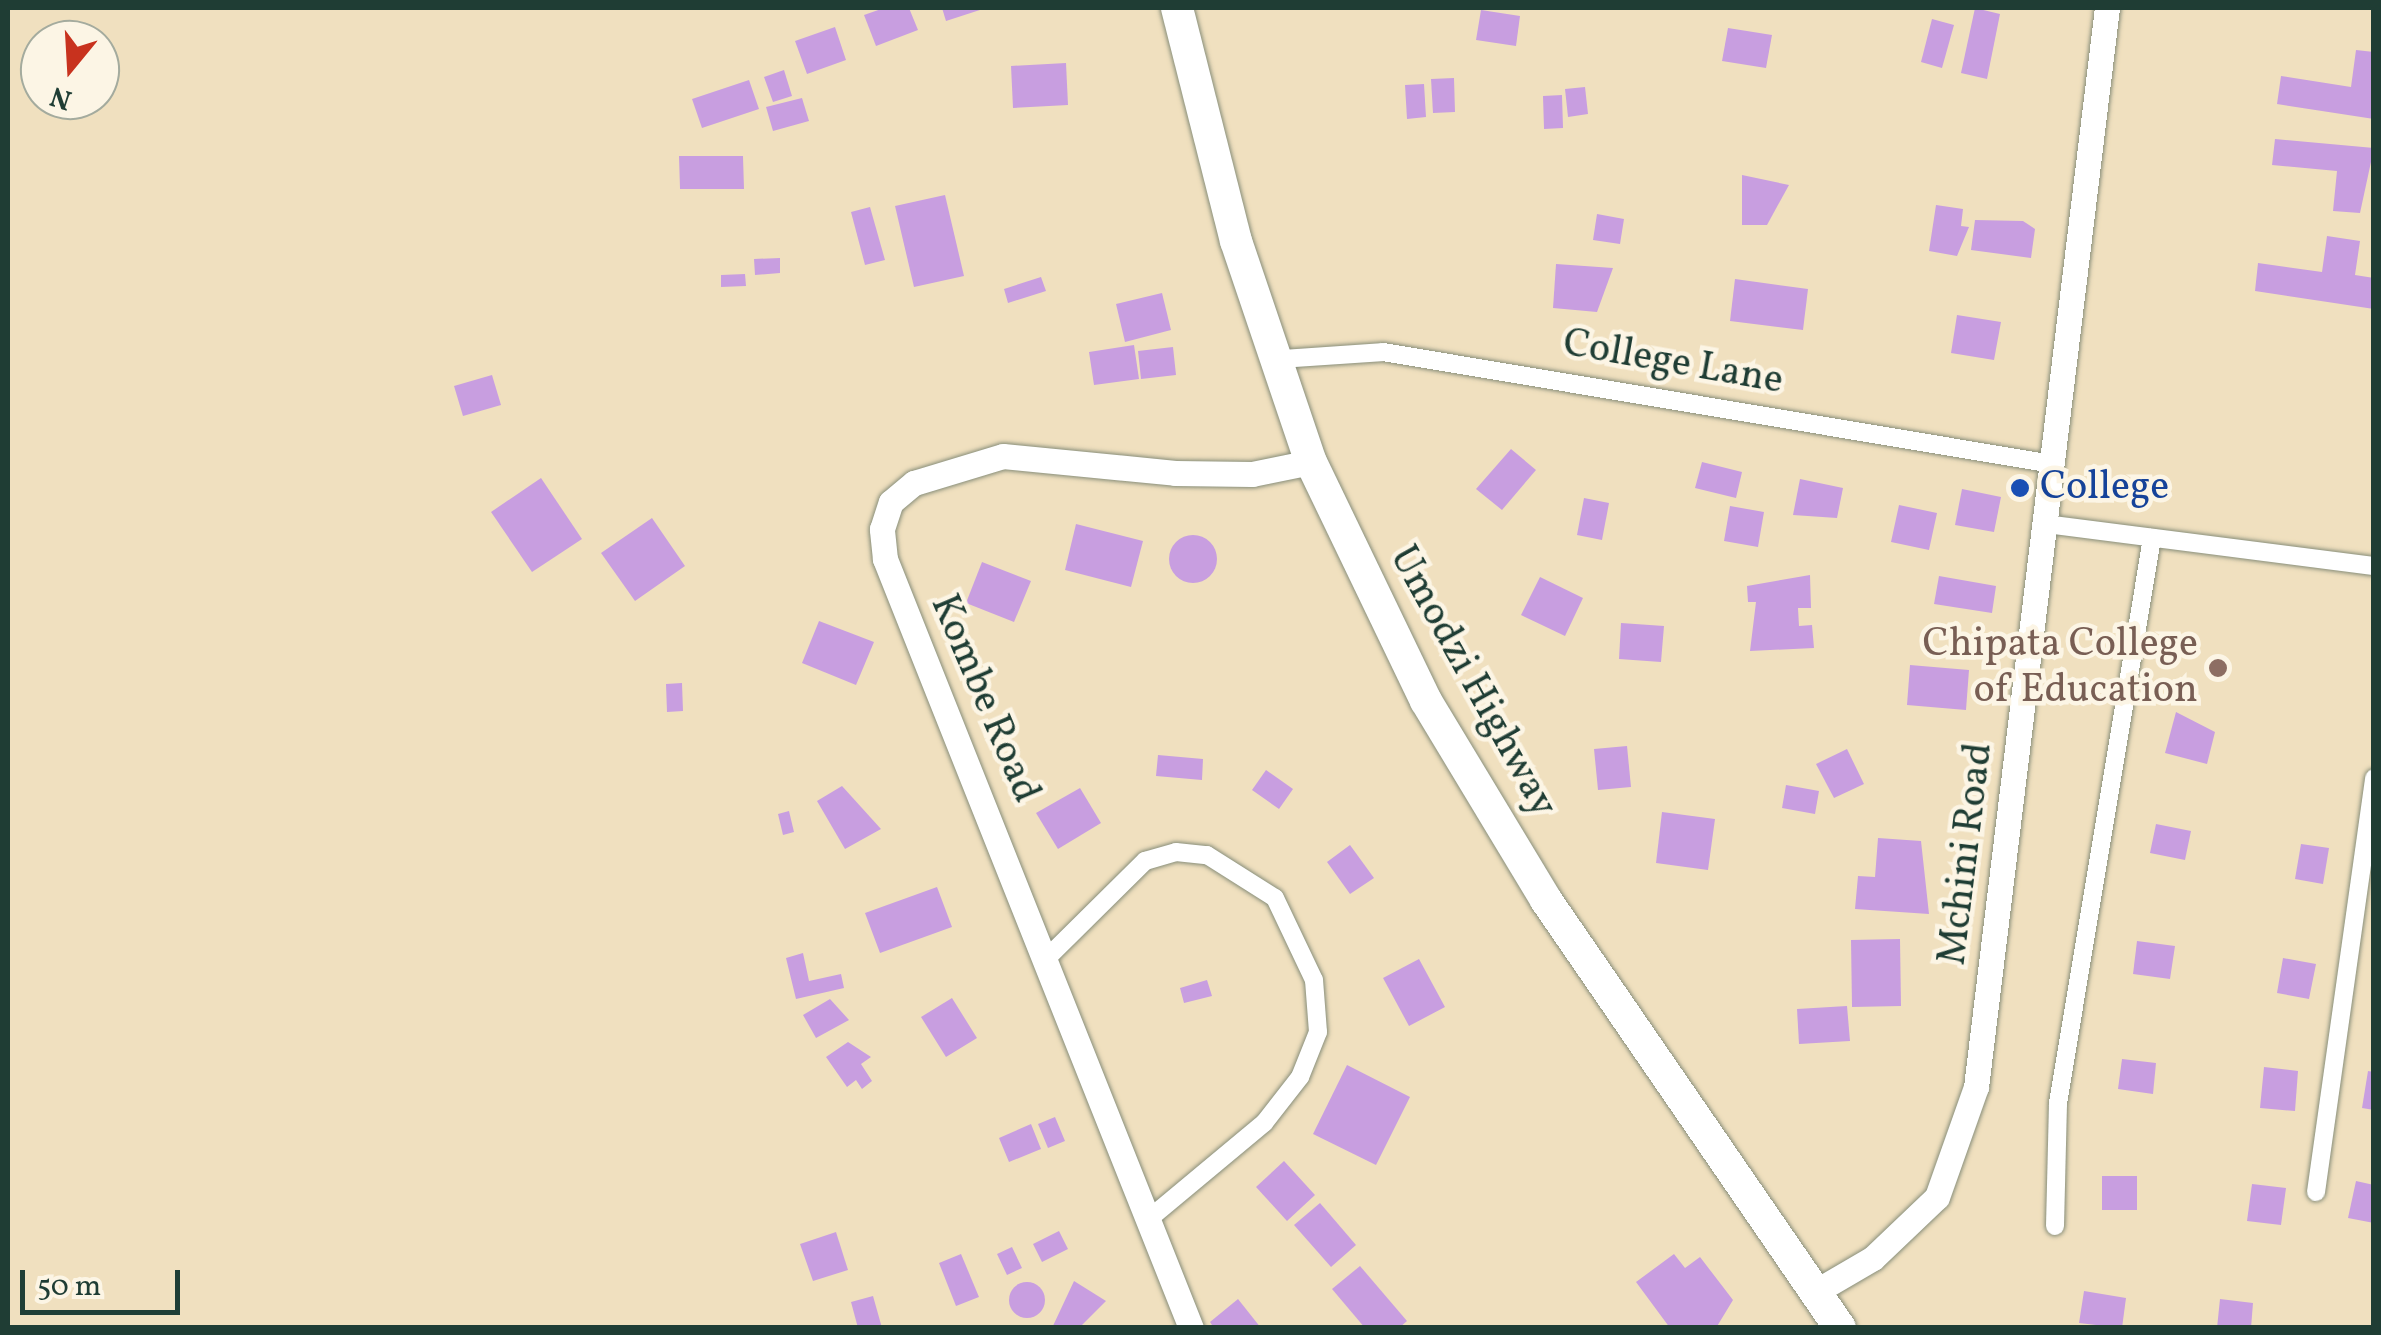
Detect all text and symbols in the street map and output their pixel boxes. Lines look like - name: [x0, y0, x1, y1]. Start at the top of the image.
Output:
- north arrow: [20, 20, 120, 120]
- text: N: [46, 75, 77, 119]
- street label: College Lane: [1559, 320, 1787, 406]
- place label: College: [2040, 464, 2169, 512]
- marker: College: [2009, 477, 2031, 499]
- street label: Umodzi Highway: [1378, 538, 1566, 826]
- street label: Kombe Road: [919, 588, 1049, 810]
- place label: Chipata College of Education: [1923, 621, 2198, 715]
- marker: Chipata College of Education: [2207, 657, 2229, 679]
- street label: Mchini Road: [1930, 740, 2004, 968]
- scale bar: [25, 1250, 185, 1312]
- text: 50 m: [37, 1266, 101, 1308]

